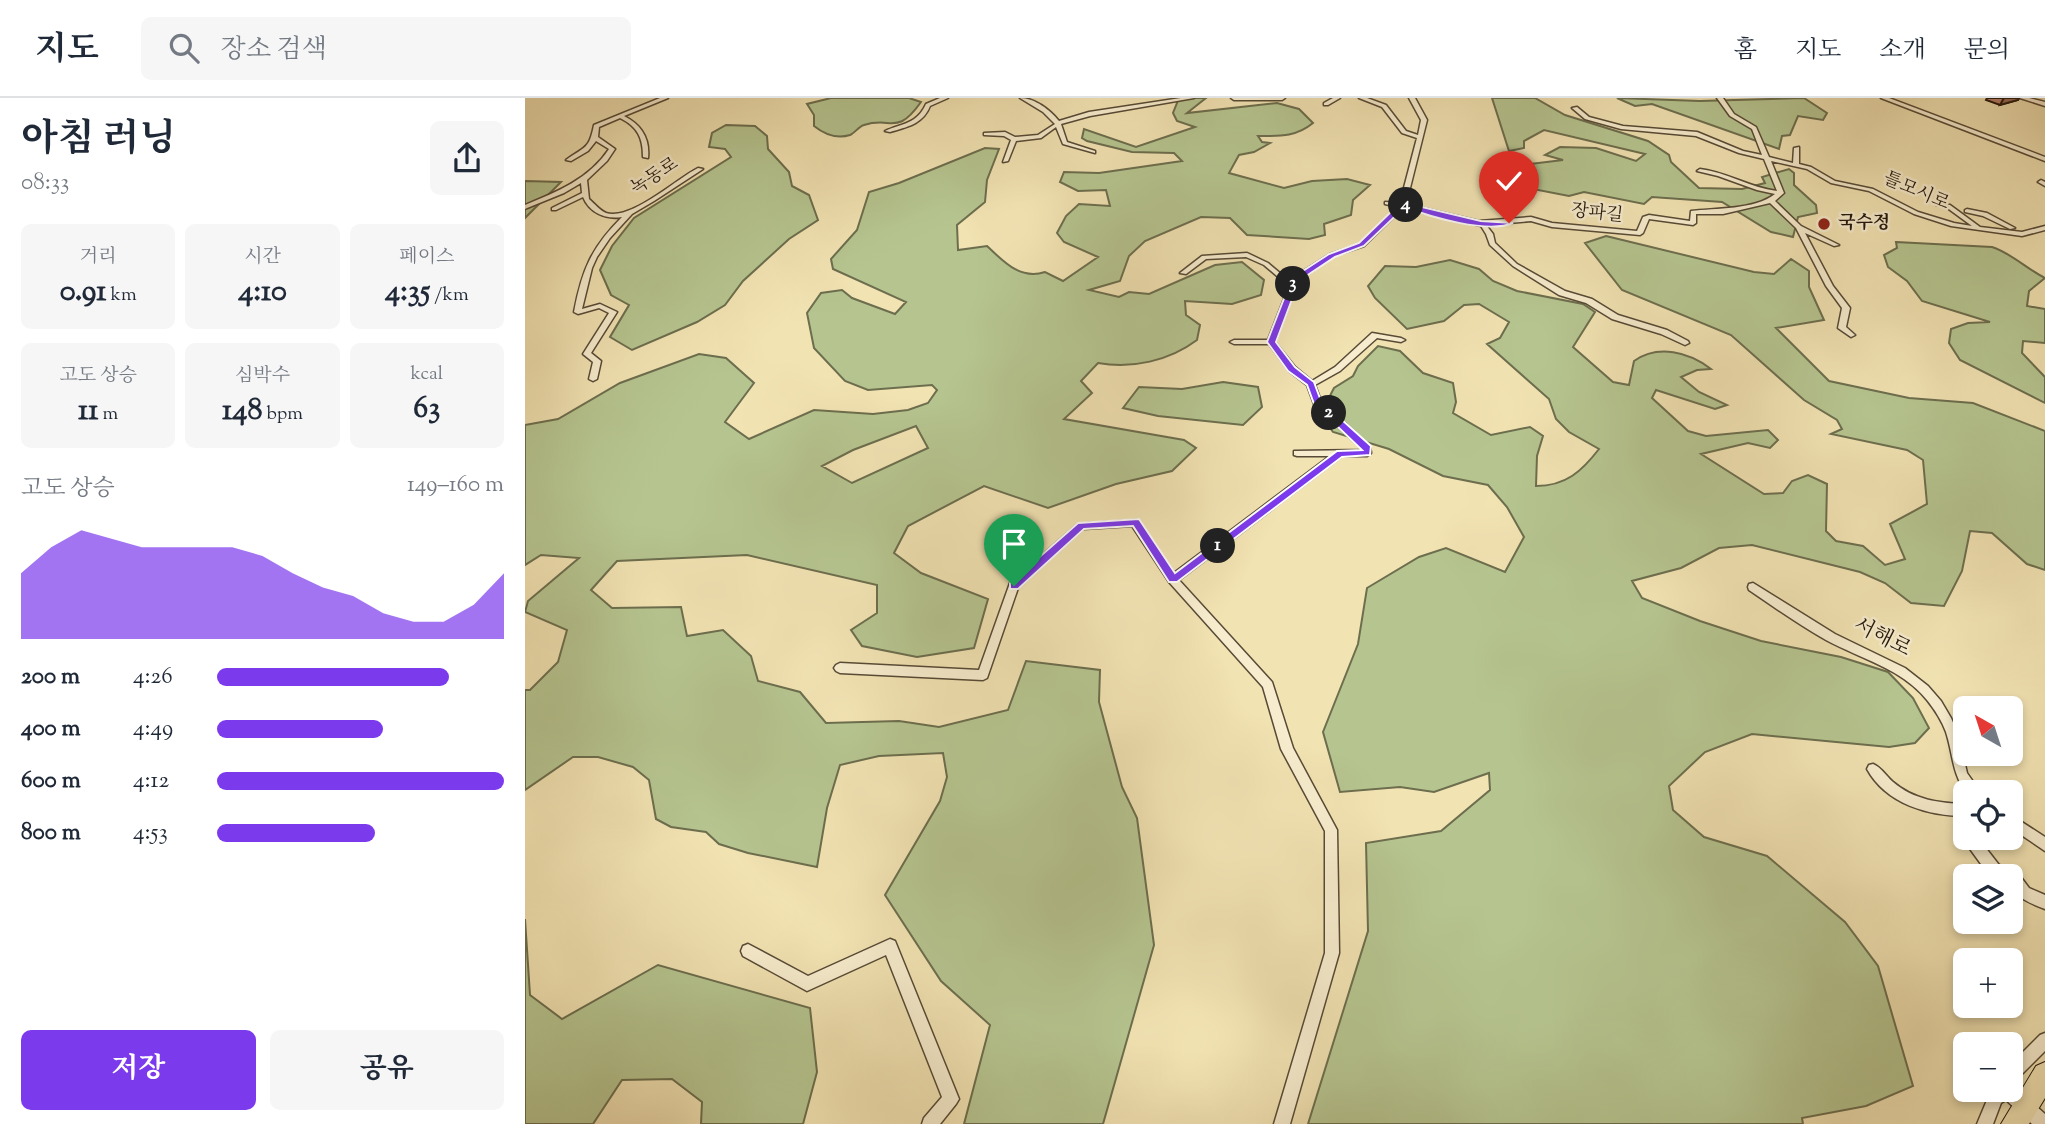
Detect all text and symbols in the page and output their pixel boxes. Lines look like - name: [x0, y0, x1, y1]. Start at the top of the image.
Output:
- search box: [141, 17, 631, 80]
- text: 지도: [35, 27, 99, 75]
- icon: search: [165, 29, 203, 67]
- text: 장소 검색: [221, 32, 327, 69]
- text: 홈: [1734, 34, 1757, 68]
- text: 지도: [1795, 34, 1841, 68]
- text: 소개: [1879, 34, 1926, 68]
- text: 문의: [1964, 34, 2010, 68]
- text: 아침 러닝: [21, 114, 176, 168]
- button: share: [430, 121, 504, 195]
- pin: [1479, 151, 1539, 223]
- street label: 녹동로: [626, 152, 684, 202]
- icon: check: [1490, 162, 1528, 200]
- street label: 틀모시로: [1879, 166, 1953, 218]
- text: 08:33: [21, 167, 69, 200]
- pin: 4: [1389, 188, 1423, 222]
- text: 4: [1401, 191, 1410, 218]
- street label: 장파길: [1570, 198, 1624, 230]
- place label: 국수정: [1838, 211, 1890, 237]
- marker: 국수정: [1816, 216, 1832, 232]
- text: 거리: [80, 244, 117, 271]
- text: 시간: [244, 244, 281, 271]
- text: 페이스: [399, 244, 454, 271]
- pin: 3: [1275, 266, 1311, 302]
- text: 3: [1289, 270, 1296, 297]
- text: 0.91: [60, 271, 107, 314]
- text: 4:10: [238, 271, 287, 314]
- text: 4:35: [385, 271, 430, 314]
- text: km: [107, 282, 137, 309]
- text: /km: [430, 282, 469, 309]
- text: kcal: [410, 361, 443, 388]
- text: 고도 상승: [59, 363, 137, 390]
- text: 심박수: [235, 363, 290, 390]
- text: 63: [413, 388, 440, 431]
- text: 11: [78, 390, 98, 433]
- text: 148: [222, 390, 262, 433]
- pin: 2: [1311, 396, 1347, 430]
- text: 2: [1324, 399, 1333, 426]
- text: m: [98, 401, 118, 428]
- text: bpm: [262, 401, 303, 428]
- text: 149–160 m: [407, 469, 504, 502]
- text: 고도 상승: [21, 473, 115, 506]
- pin: [984, 514, 1044, 586]
- icon: arrive: [995, 525, 1033, 563]
- pin: 1: [1201, 528, 1235, 564]
- text: 1: [1214, 532, 1221, 559]
- street label: 서해로: [1848, 611, 1916, 665]
- text: 200 m: [21, 661, 80, 694]
- text: 4:26: [133, 661, 173, 694]
- north arrow: [1953, 696, 2023, 766]
- map controls: [1953, 696, 2023, 1102]
- text: 400 m: [21, 713, 81, 746]
- text: 4:49: [133, 713, 173, 746]
- text: 600 m: [21, 765, 81, 798]
- text: 4:12: [133, 765, 169, 798]
- button: locate: [1953, 780, 2023, 850]
- text: 800 m: [21, 817, 81, 850]
- text: 4:53: [133, 817, 168, 850]
- button: layers: [1953, 864, 2023, 934]
- button: +: [1953, 948, 2023, 1018]
- button: 저장: [21, 1030, 256, 1110]
- button: 공유: [270, 1030, 504, 1110]
- button: −: [1953, 1032, 2023, 1102]

